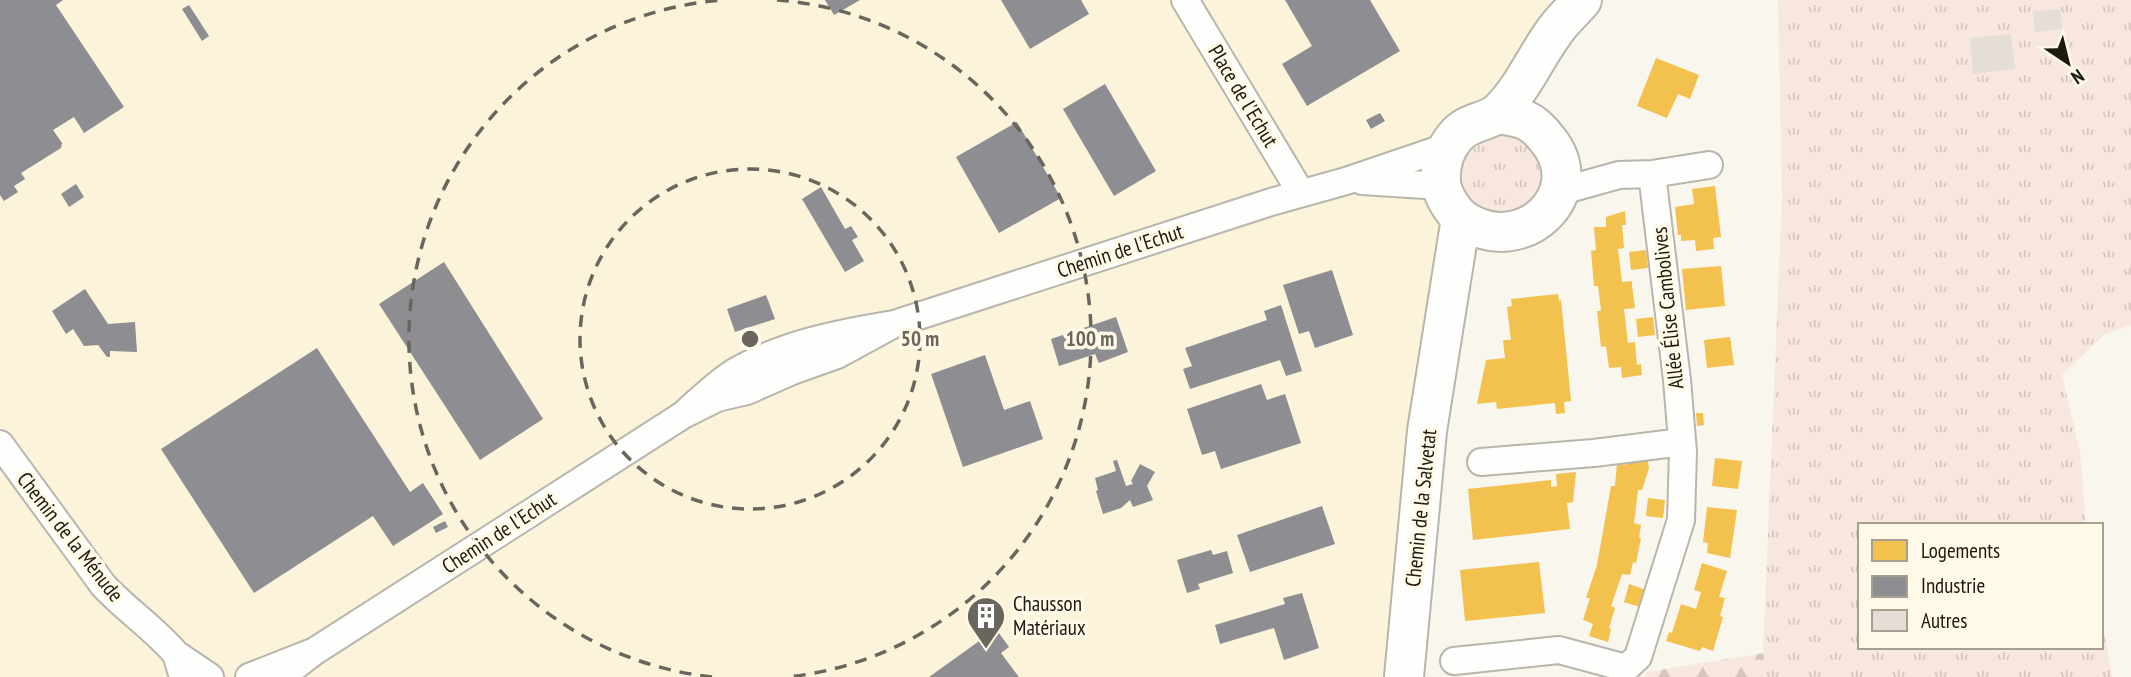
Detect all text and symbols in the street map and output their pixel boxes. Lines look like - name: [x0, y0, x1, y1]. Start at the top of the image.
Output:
- north arrow: [2033, 28, 2103, 98]
- street label: Place de l'Echut: [1202, 40, 1285, 152]
- text: N: [2067, 64, 2089, 90]
- street label: Chemin de l'Echut: [1053, 217, 1186, 284]
- street label: Allée Élise Cambolives: [1646, 226, 1689, 391]
- text: 50 m: [901, 325, 939, 352]
- text: 100 m: [1066, 325, 1114, 352]
- centre of rings: [738, 327, 762, 351]
- street label: Chemin de la Salvetat: [1399, 428, 1442, 588]
- street label: Chemin de la Ménude: [11, 466, 130, 607]
- street label: Chemin de l'Echut: [436, 485, 561, 580]
- legend: [1858, 523, 2103, 649]
- text: Logements: [1921, 537, 2000, 564]
- text: Industrie: [1921, 572, 1985, 599]
- place label: Chausson Matériaux: [1013, 590, 1086, 641]
- building icon: Chausson Matériaux: [965, 595, 1007, 650]
- text: Autres: [1921, 607, 1967, 634]

